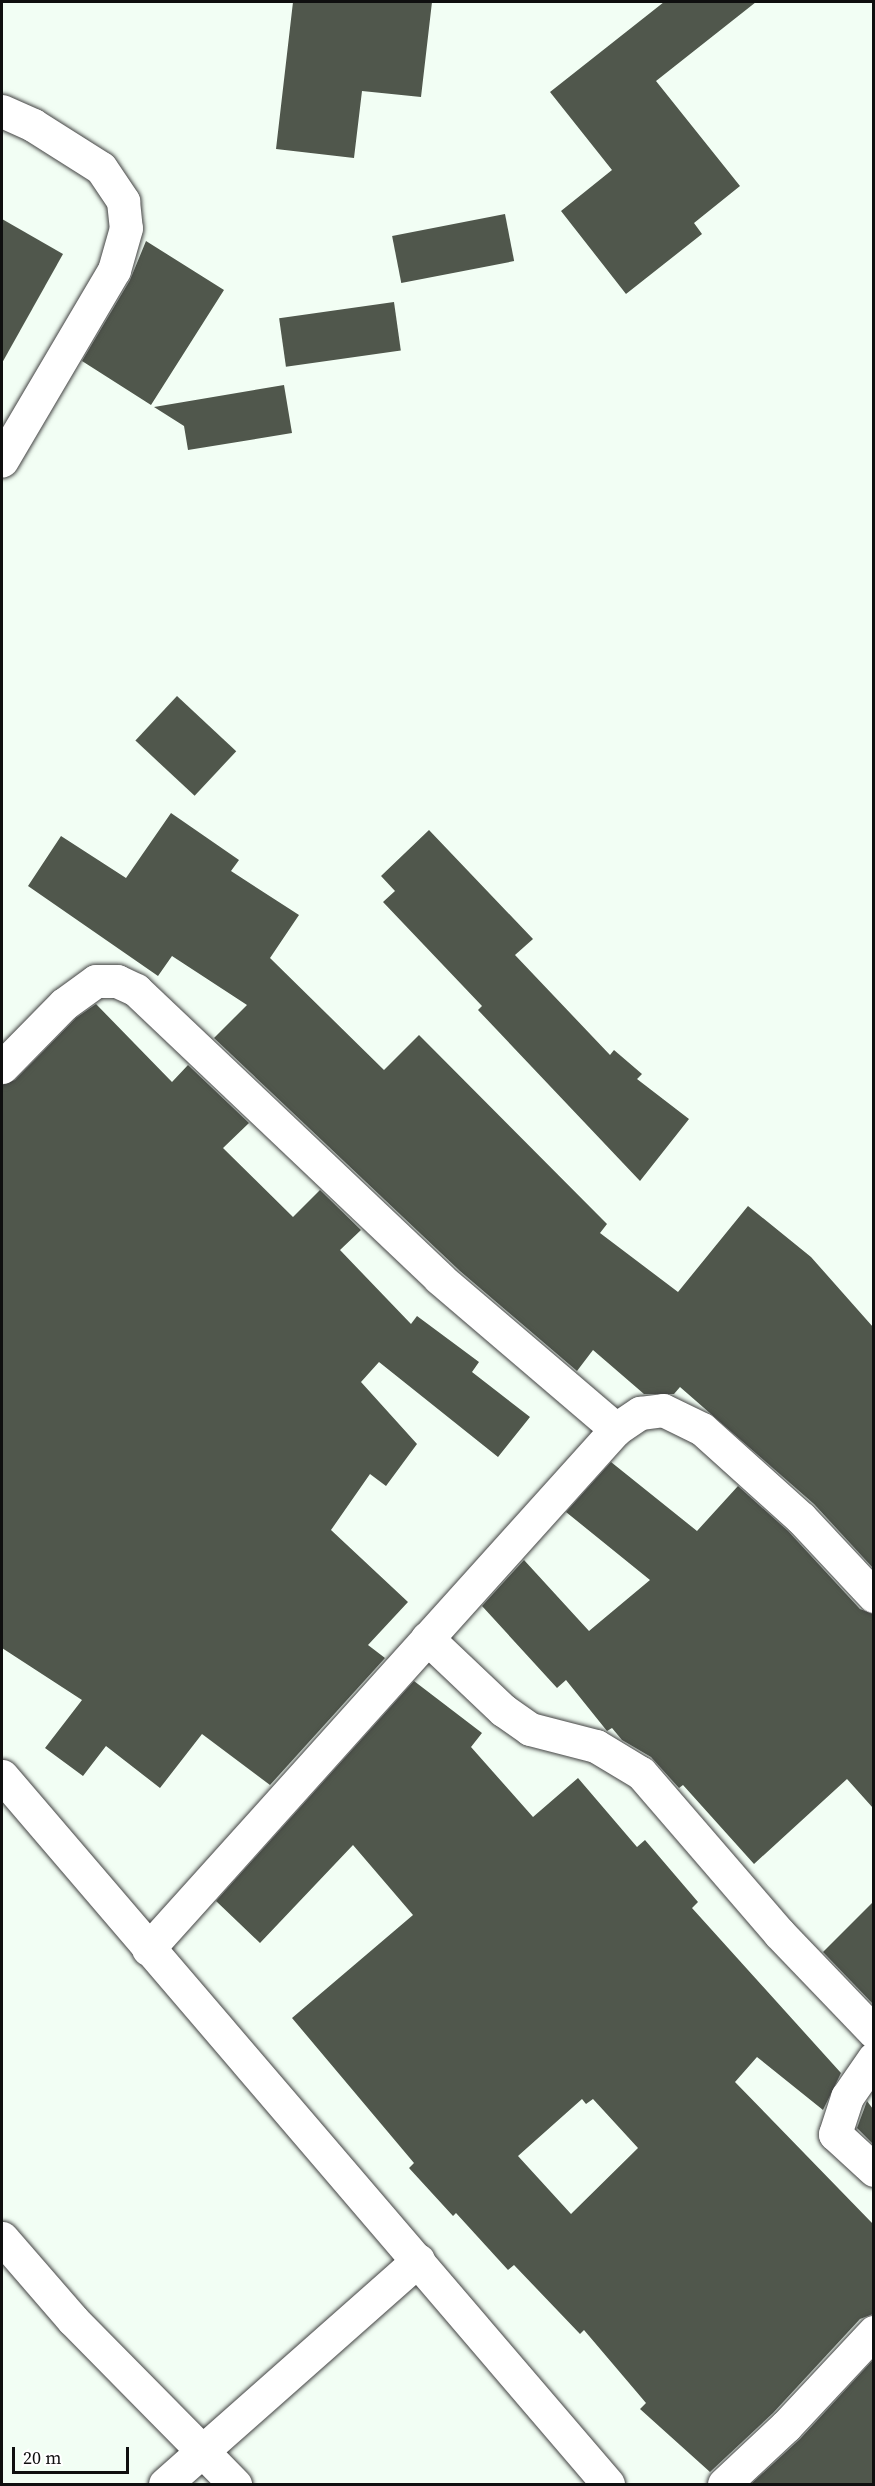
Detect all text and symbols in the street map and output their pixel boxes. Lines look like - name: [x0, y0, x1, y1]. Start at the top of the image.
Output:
- scale bar: [15, 2435, 132, 2473]
- text: 20 m: [23, 2445, 61, 2470]

